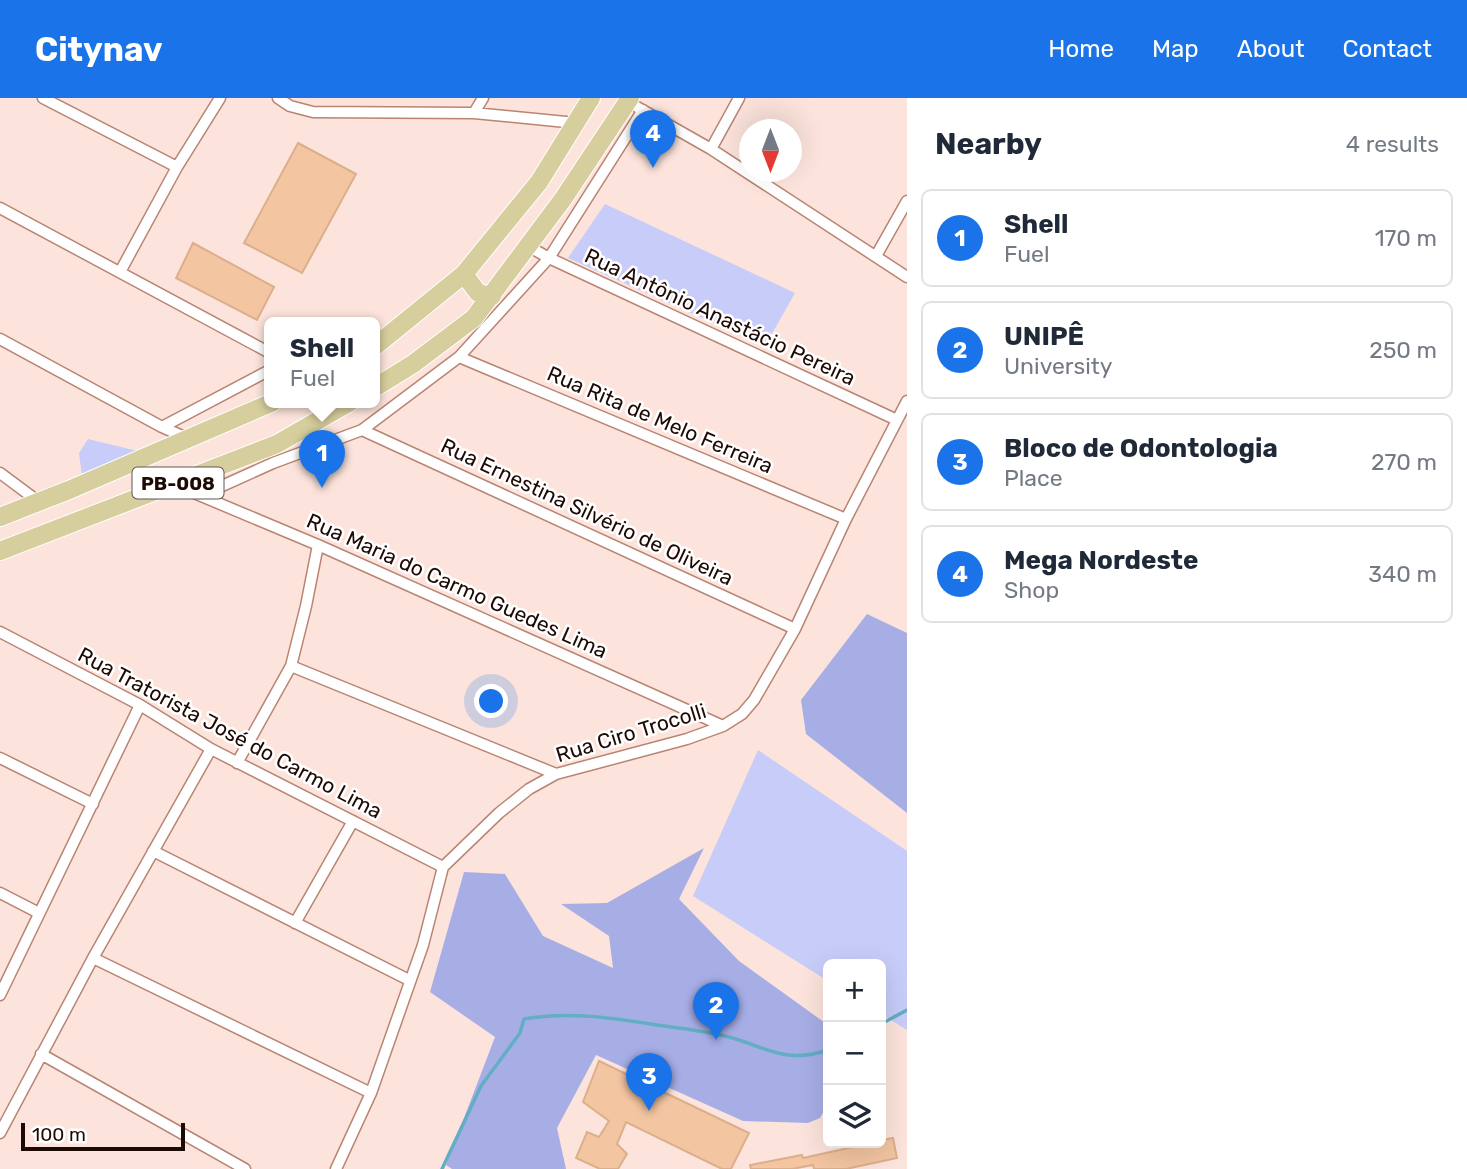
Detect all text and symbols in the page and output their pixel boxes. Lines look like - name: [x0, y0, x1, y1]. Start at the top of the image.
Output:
- text: Citynav: [35, 30, 163, 69]
- text: Home: [1048, 35, 1114, 63]
- text: Map: [1152, 35, 1199, 63]
- text: About: [1237, 35, 1305, 63]
- text: Contact: [1343, 35, 1432, 63]
- pin: 4: [630, 110, 676, 168]
- north arrow: [739, 119, 802, 182]
- text: Nearby: [935, 126, 1042, 162]
- text: 4 results: [1346, 130, 1439, 158]
- text: Shell: [1004, 209, 1068, 240]
- text: 1: [954, 224, 966, 252]
- text: 170 m: [1375, 224, 1437, 252]
- text: Fuel: [1004, 240, 1050, 268]
- street label: Rua Antônio Anastácio Pereira: [581, 243, 860, 390]
- popup: [264, 317, 380, 408]
- text: UNIPÊ: [1004, 321, 1084, 352]
- text: Shell: [290, 333, 354, 364]
- text: 2: [953, 336, 967, 364]
- text: 250 m: [1369, 336, 1437, 364]
- text: University: [1004, 352, 1113, 380]
- street label: Rua Rita de Melo Ferreira: [544, 361, 777, 478]
- text: Fuel: [290, 364, 335, 392]
- pin: 1: [299, 430, 345, 488]
- street label: Rua Ernestina Silvério de Oliveira: [437, 433, 737, 590]
- text: Bloco de Odontologia: [1004, 433, 1278, 464]
- text: 3: [952, 448, 968, 476]
- text: 270 m: [1371, 448, 1437, 476]
- text: Place: [1004, 464, 1063, 492]
- road number: PB-008: [132, 468, 224, 498]
- street label: Rua Maria do Carmo Guedes Lima: [303, 508, 611, 663]
- text: Mega Nordeste: [1004, 545, 1198, 576]
- text: 4: [952, 560, 968, 588]
- text: 340 m: [1368, 560, 1437, 588]
- text: Shop: [1004, 576, 1059, 604]
- street label: Rua Tratorista José do Carmo Lima: [74, 642, 386, 824]
- your location: [474, 684, 508, 718]
- street label: Rua Ciro Trocolli: [553, 698, 709, 767]
- map controls: [823, 959, 886, 1148]
- button: +: [823, 959, 886, 1022]
- pin: 2: [693, 982, 739, 1040]
- button: −: [823, 1022, 886, 1085]
- pin: 3: [626, 1053, 672, 1111]
- button: layers: [823, 1085, 886, 1148]
- scale bar: [21, 1120, 186, 1152]
- text: 100 m: [32, 1123, 86, 1146]

